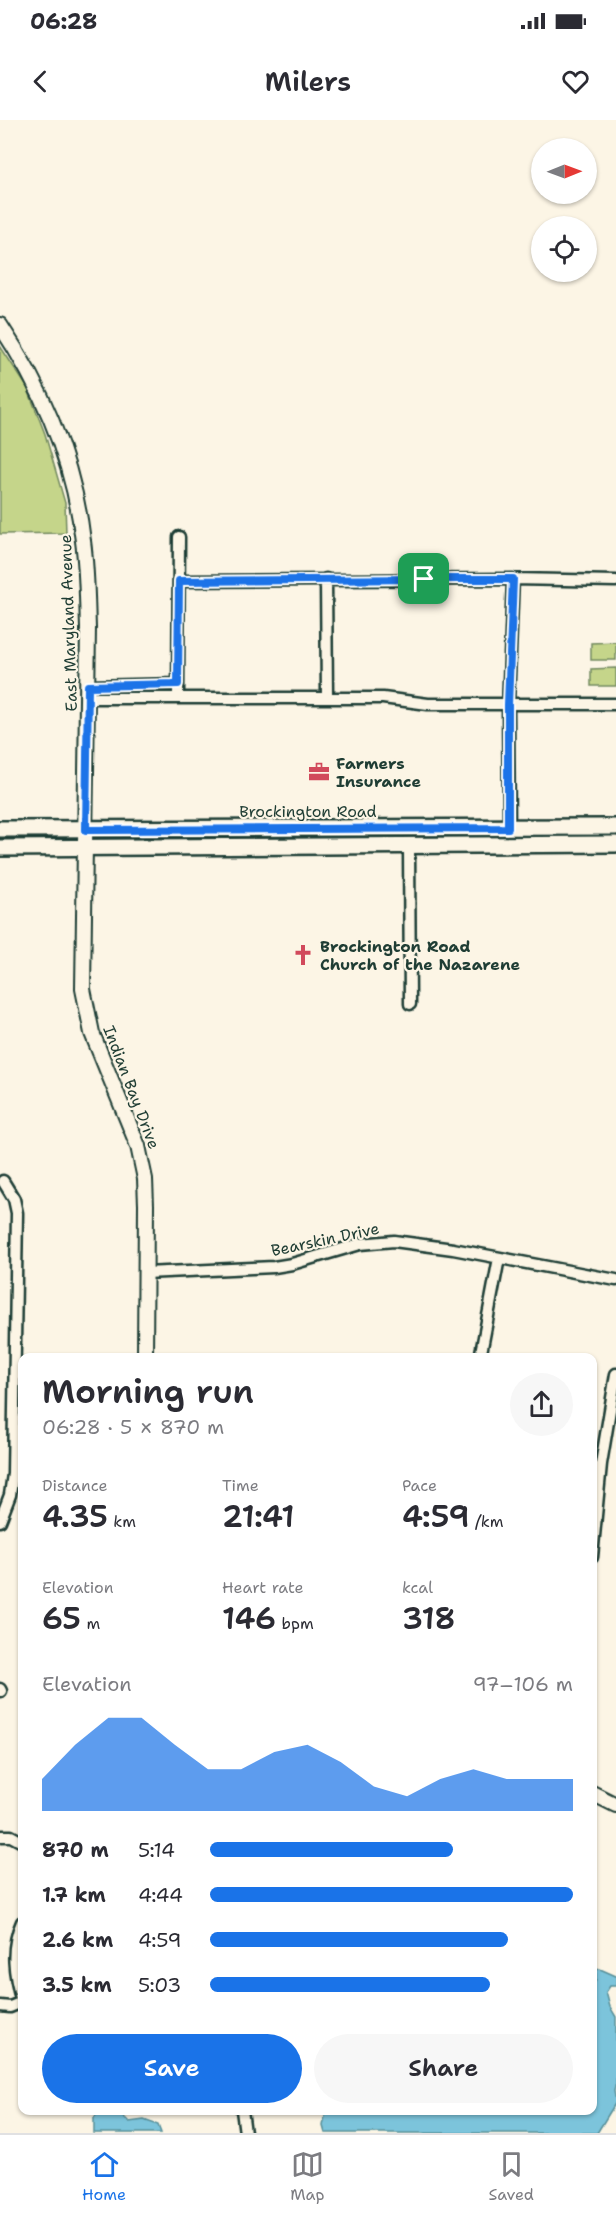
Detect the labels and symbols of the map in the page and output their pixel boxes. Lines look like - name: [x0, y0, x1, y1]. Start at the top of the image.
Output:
- north arrow: [531, 138, 597, 204]
- street label: East Maryland Avenue: [55, 534, 82, 712]
- pin: [398, 553, 449, 604]
- place label: Farmers Insurance: [336, 753, 421, 792]
- office icon: Farmers Insurance: [307, 760, 331, 784]
- street label: Brockington Road: [239, 801, 377, 822]
- place label: Brockington Road Church of the Nazarene: [320, 936, 521, 975]
- church icon: Brockington Road Church of the Nazarene: [291, 943, 315, 967]
- street label: Indian Bay Drive: [98, 1022, 165, 1152]
- street label: Bearskin Drive: [269, 1218, 381, 1261]

